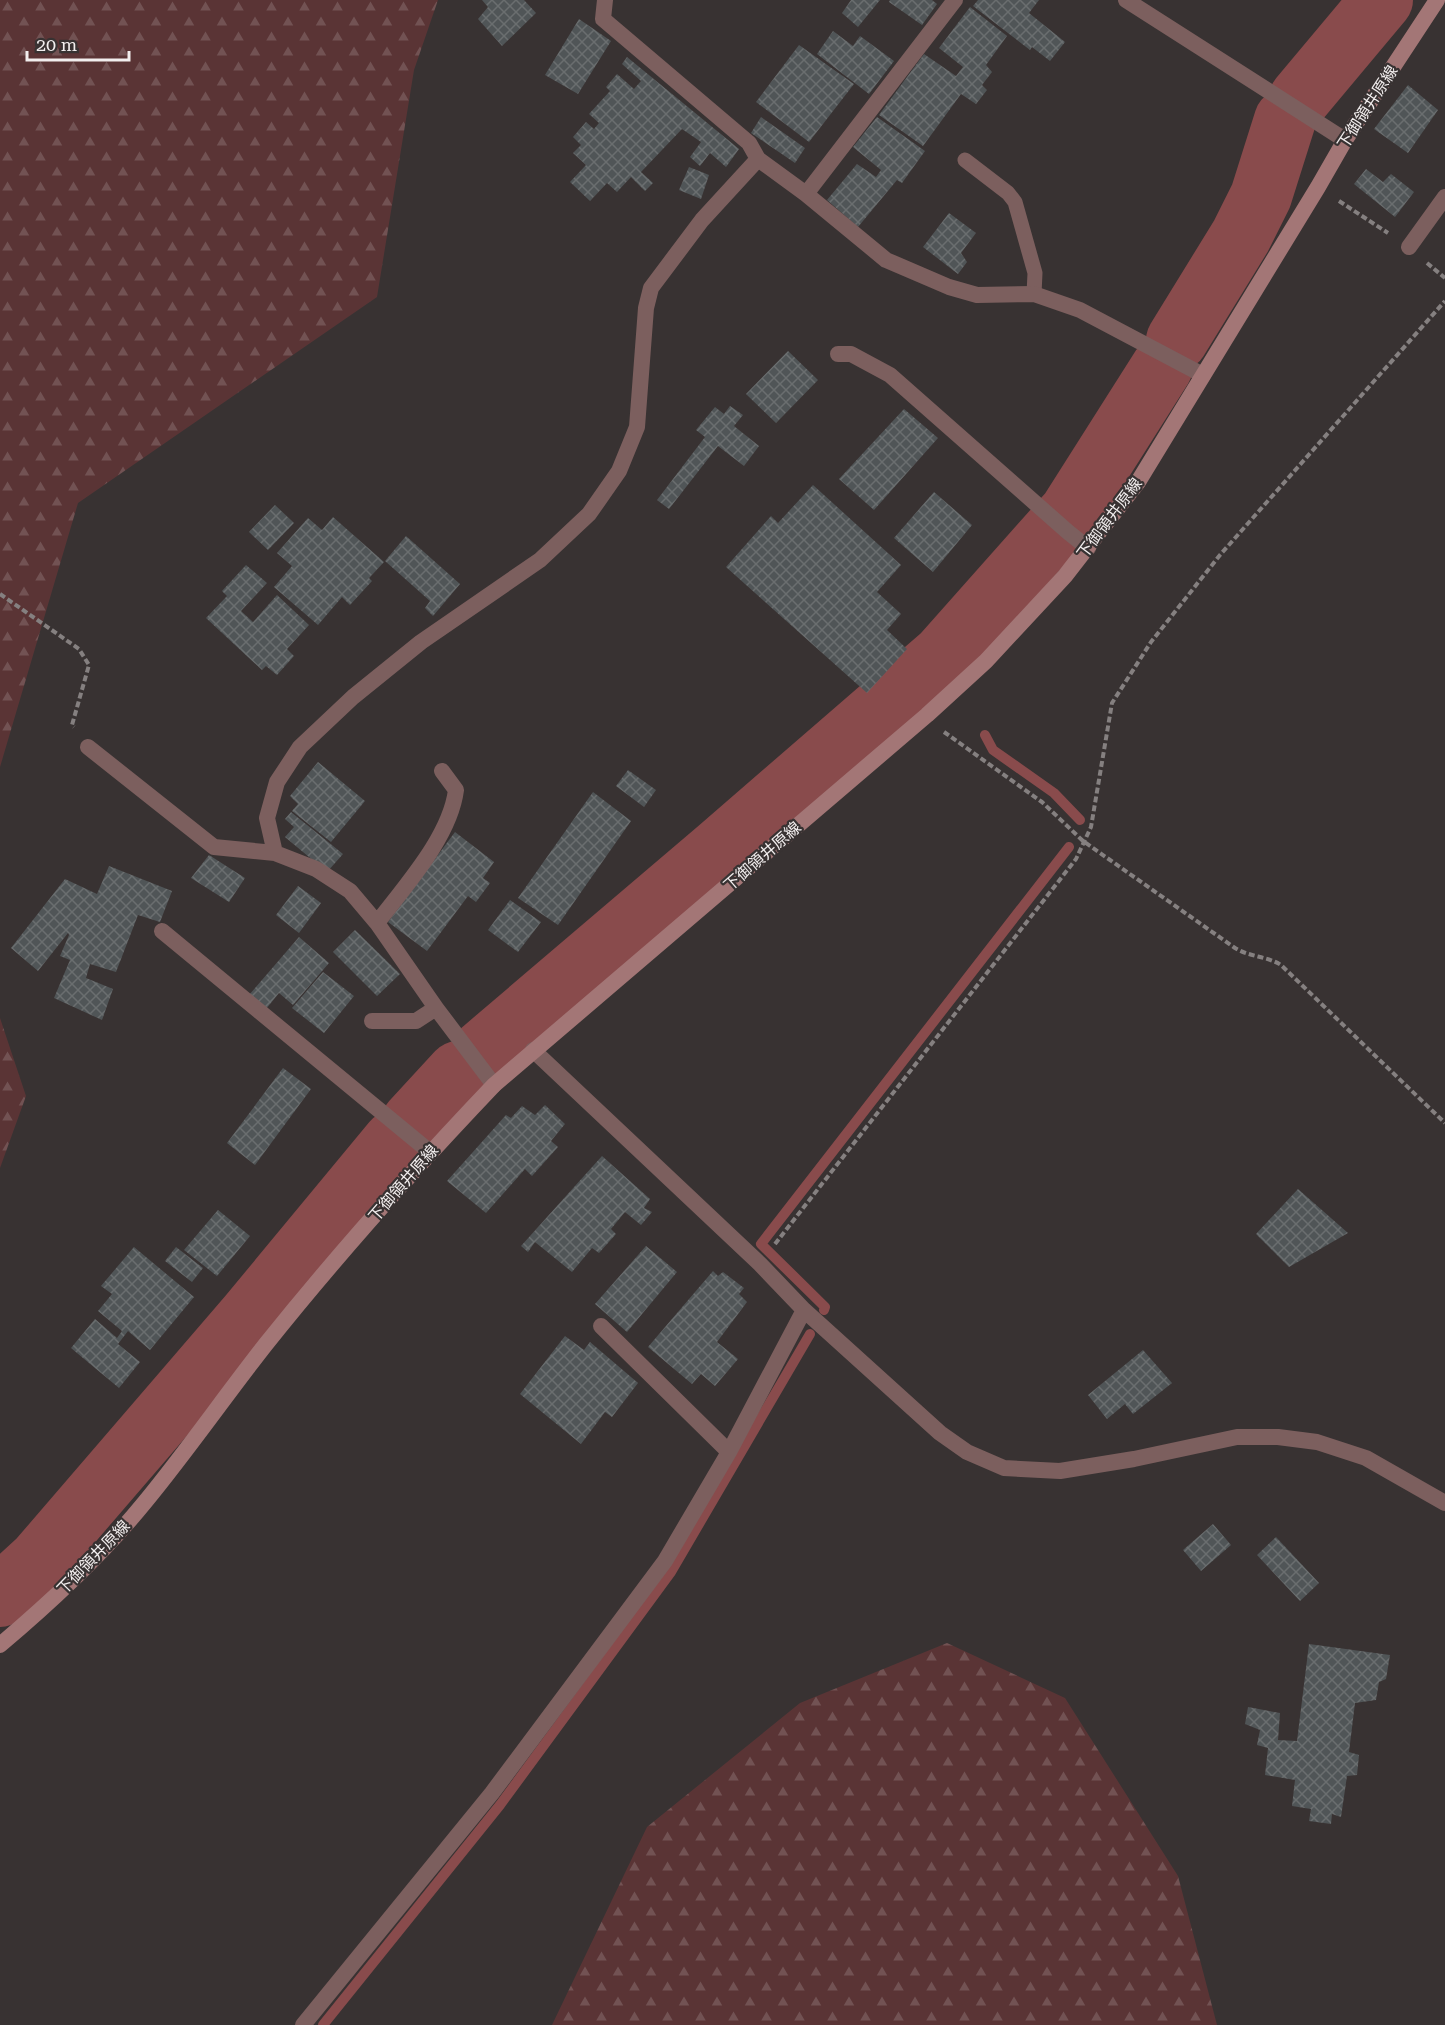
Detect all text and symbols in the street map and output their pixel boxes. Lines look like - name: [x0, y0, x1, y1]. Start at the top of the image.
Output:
- scale bar: [27, 24, 129, 62]
- text: 20 m: [36, 34, 77, 55]
- street label: 下御領井原線: [1333, 62, 1402, 153]
- street label: 下御領井原線: [1073, 474, 1146, 562]
- street label: 下御領井原線: [720, 818, 805, 895]
- street label: 下御領井原線: [365, 1141, 442, 1226]
- street label: 下御領井原線: [53, 1516, 134, 1598]

